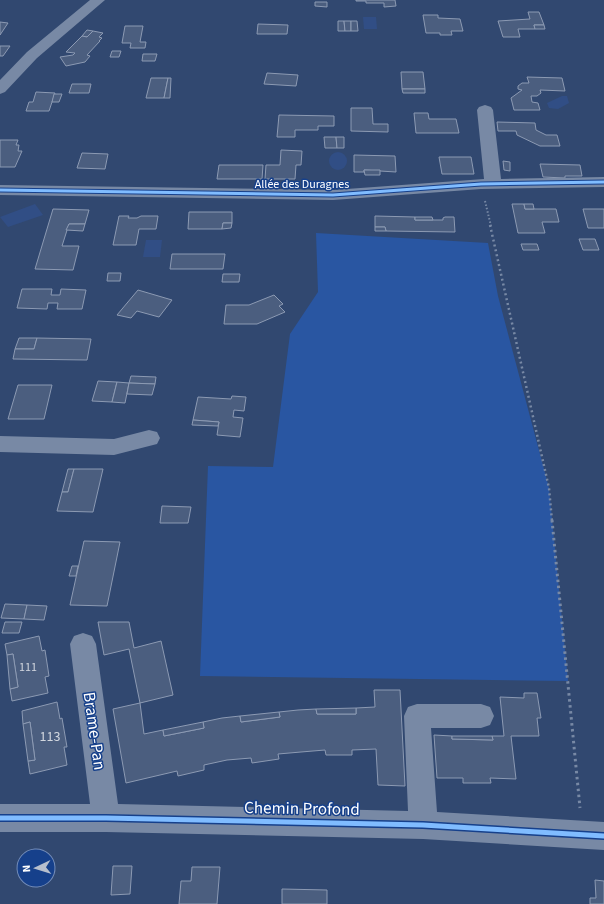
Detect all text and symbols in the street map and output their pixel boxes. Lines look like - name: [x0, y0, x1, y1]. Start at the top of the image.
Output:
- street label: Allée des Duragnes: [255, 176, 349, 193]
- house number: 111: [19, 659, 37, 676]
- street label: Brame-Pan: [77, 690, 111, 772]
- house number: 113: [40, 727, 60, 747]
- street label: Chemin Profond: [244, 796, 360, 822]
- north arrow: [16, 848, 56, 888]
- text: N: [19, 864, 34, 873]

